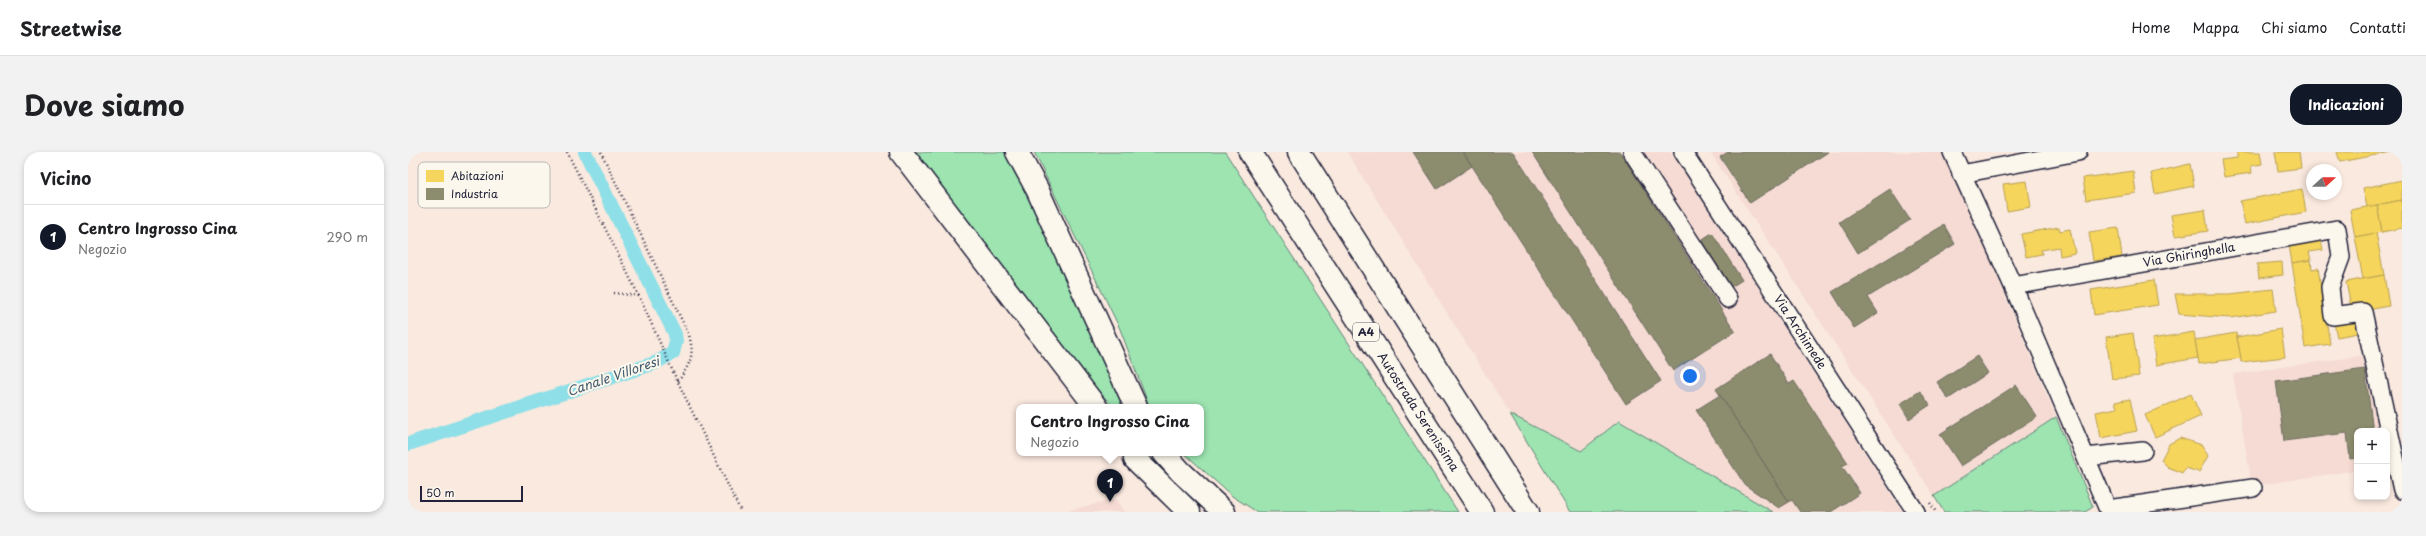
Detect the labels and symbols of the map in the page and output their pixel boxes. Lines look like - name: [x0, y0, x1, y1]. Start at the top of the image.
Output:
- legend: [418, 162, 550, 208]
- north arrow: [2306, 164, 2342, 200]
- text: Abitazioni: [451, 167, 504, 184]
- text: Industria: [451, 185, 498, 202]
- street label: Via Ghiringhella: [2141, 237, 2237, 271]
- street label: Via Archimede: [1770, 291, 1832, 373]
- road number: A4: [1353, 323, 1379, 341]
- street label: Autostrada Serenissima: [1374, 348, 1464, 475]
- water label: Canale Villoresi: [564, 350, 664, 400]
- your location: [1680, 366, 1700, 386]
- pin: 1: [1097, 469, 1123, 502]
- scale bar: [420, 484, 523, 503]

